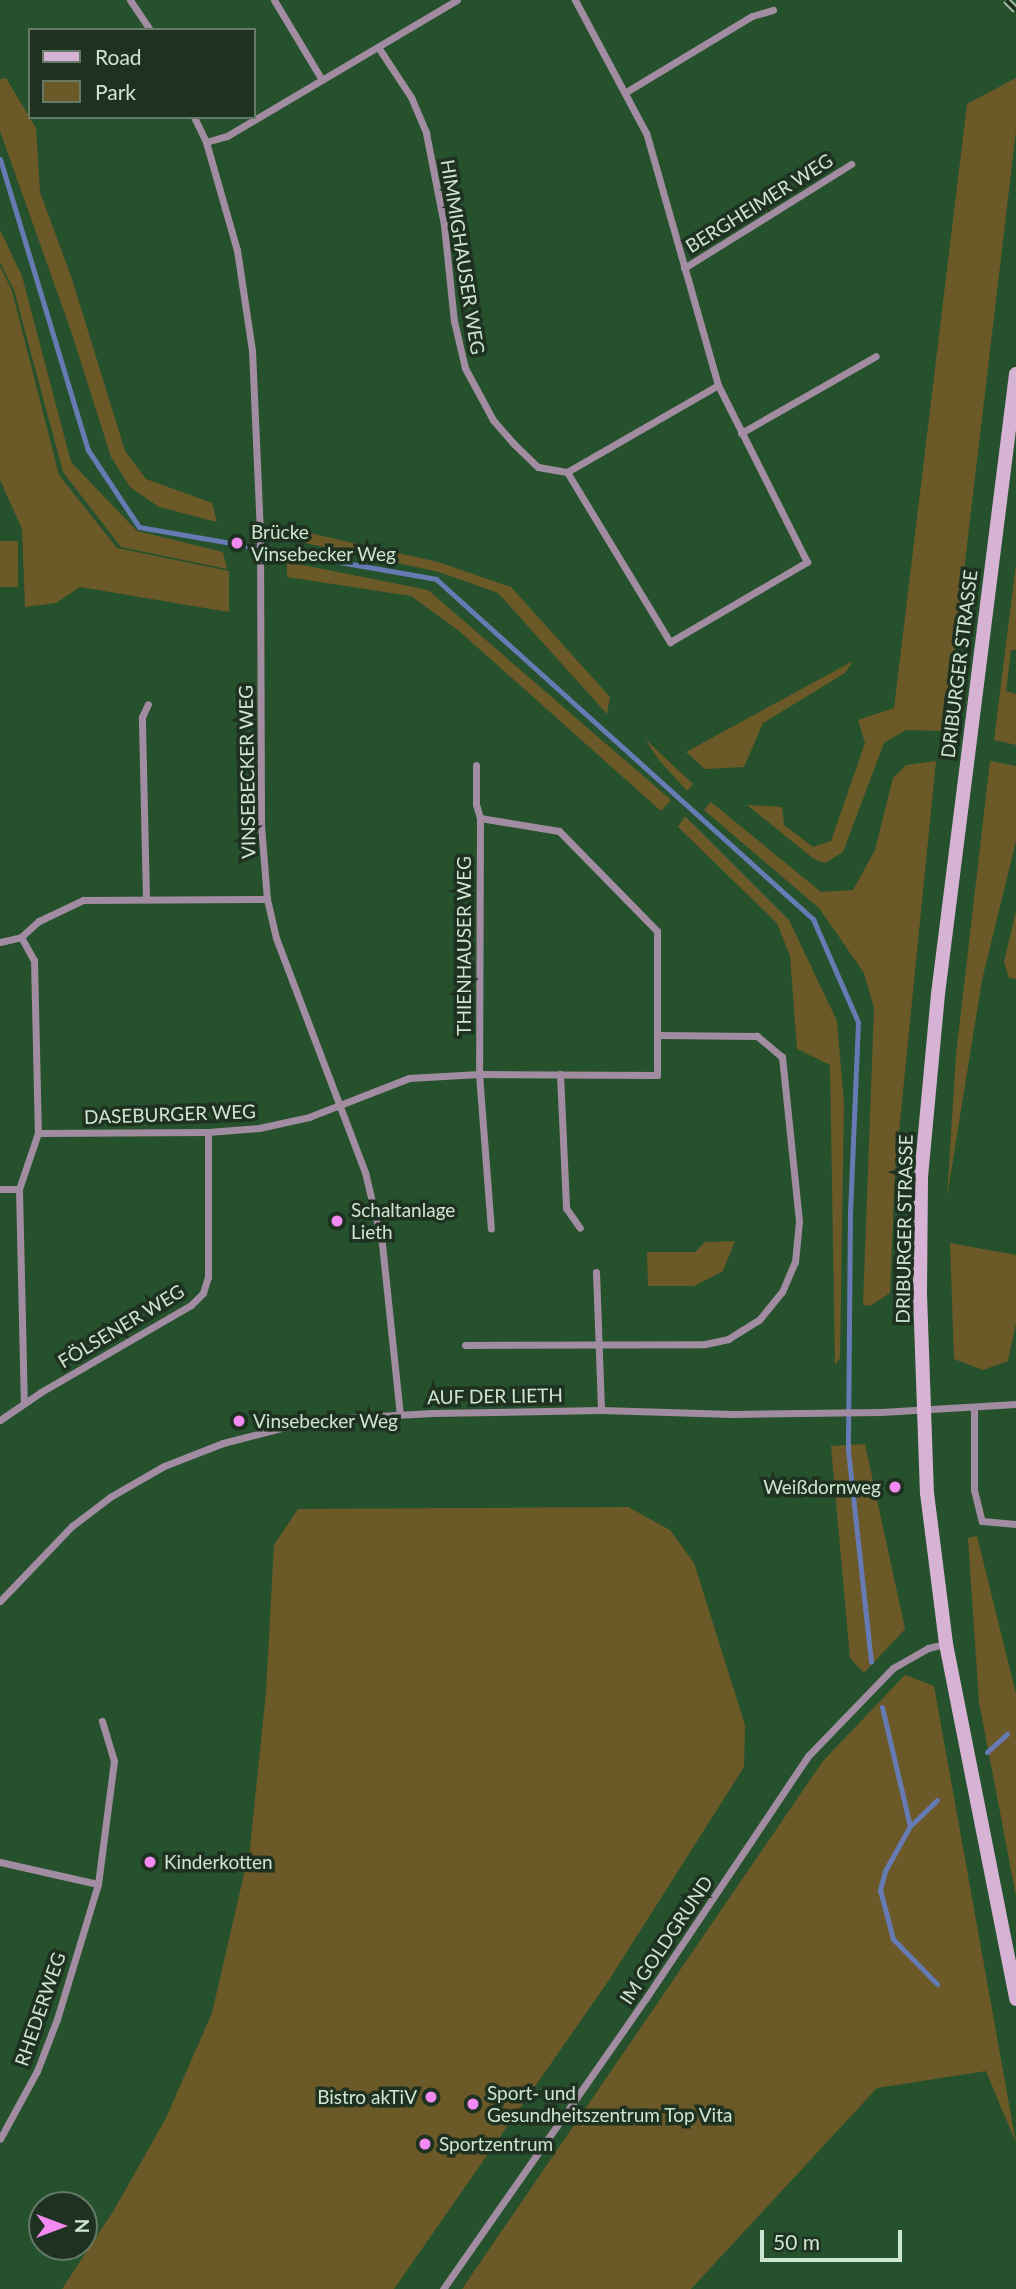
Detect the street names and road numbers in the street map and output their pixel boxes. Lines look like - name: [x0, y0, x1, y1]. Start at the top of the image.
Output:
- street label: BERGHEIMER WEG: [681, 148, 837, 258]
- street label: HIMMIGHAUSER WEG: [436, 158, 490, 356]
- street label: DRIBURGER STRASSE: [936, 569, 982, 759]
- street label: VINSEBECKER WEG: [234, 685, 260, 859]
- street label: THIENHAUSER WEG: [453, 856, 475, 1036]
- street label: DASEBURGER WEG: [84, 1100, 256, 1128]
- street label: DRIBURGER STRASSE: [891, 1134, 917, 1324]
- street label: FÖLSENER WEG: [54, 1279, 188, 1373]
- street label: AUF DER LIETH: [427, 1383, 563, 1409]
- street label: IM GOLDGRUND: [615, 1872, 717, 2008]
- street label: RHEDERWEG: [10, 1949, 70, 2069]

